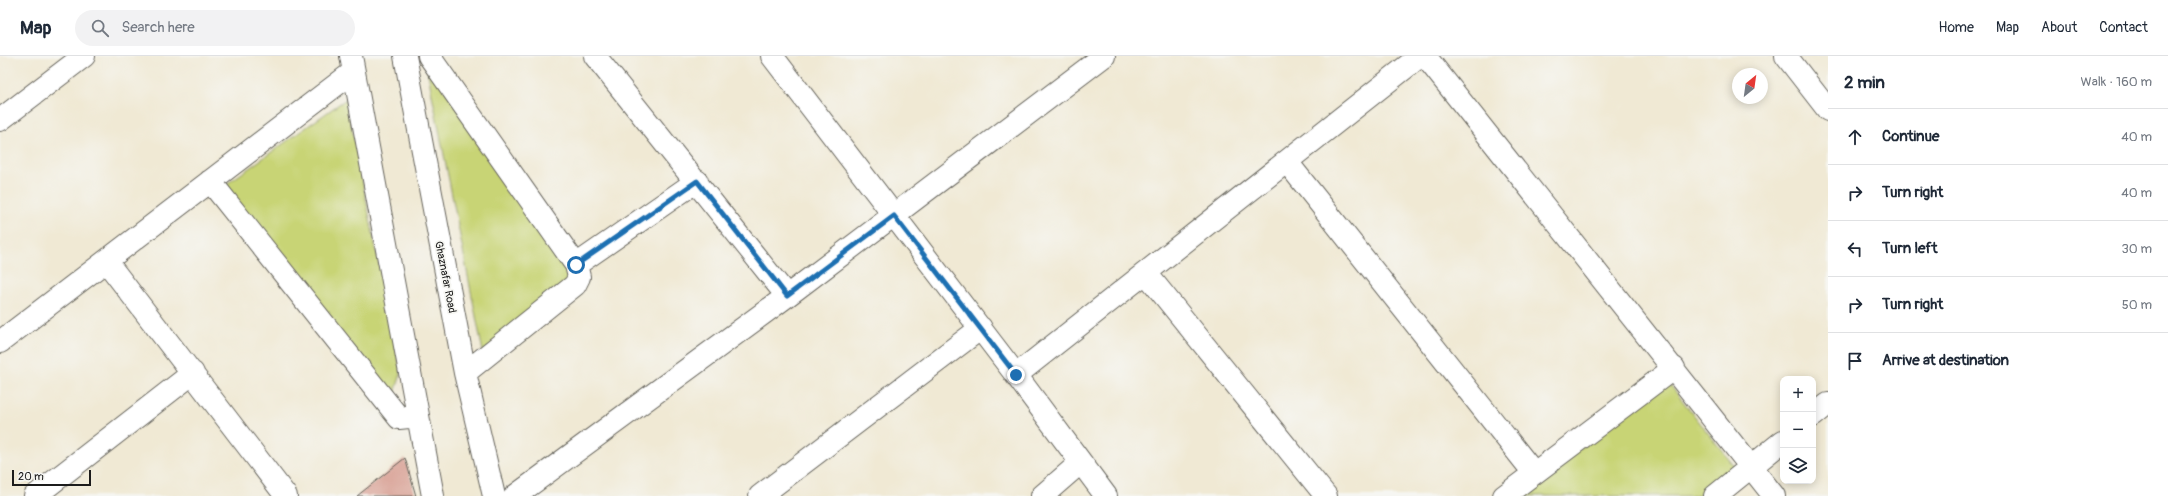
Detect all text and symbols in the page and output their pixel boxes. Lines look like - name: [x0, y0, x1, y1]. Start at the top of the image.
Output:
- search box: [75, 10, 355, 46]
- text: Map: [20, 16, 51, 40]
- icon: search: [89, 17, 111, 39]
- text: Search here: [121, 18, 195, 37]
- text: Home: [1939, 19, 1974, 36]
- text: Map: [1996, 19, 2019, 36]
- text: About: [2041, 19, 2077, 36]
- text: Contact: [2099, 19, 2148, 36]
- north arrow: [1732, 68, 1768, 104]
- text: 2 min: [1844, 72, 1885, 93]
- text: Walk · 160 m: [2081, 74, 2152, 90]
- icon: ahead: [1844, 126, 1866, 148]
- text: Continue: [1882, 127, 1940, 146]
- text: 40 m: [2121, 129, 2152, 145]
- icon: right: [1844, 182, 1866, 204]
- text: Turn right: [1882, 183, 1943, 202]
- text: 40 m: [2121, 185, 2152, 201]
- icon: left: [1844, 238, 1866, 260]
- text: Turn left: [1882, 239, 1938, 258]
- street label: Ghaznafar Road: [432, 240, 459, 314]
- text: 30 m: [2122, 241, 2152, 257]
- route start: [567, 256, 585, 274]
- icon: right: [1844, 294, 1866, 316]
- text: Turn right: [1882, 295, 1943, 314]
- text: 50 m: [2122, 297, 2152, 313]
- icon: arrive: [1844, 350, 1866, 372]
- text: Arrive at destination: [1882, 351, 2009, 370]
- route end: [1007, 366, 1025, 384]
- map controls: [1780, 376, 1816, 484]
- button: +: [1780, 376, 1816, 412]
- button: −: [1780, 412, 1816, 448]
- button: layers: [1780, 448, 1816, 484]
- scale bar: [12, 468, 91, 487]
- text: 20 m: [18, 470, 44, 483]

